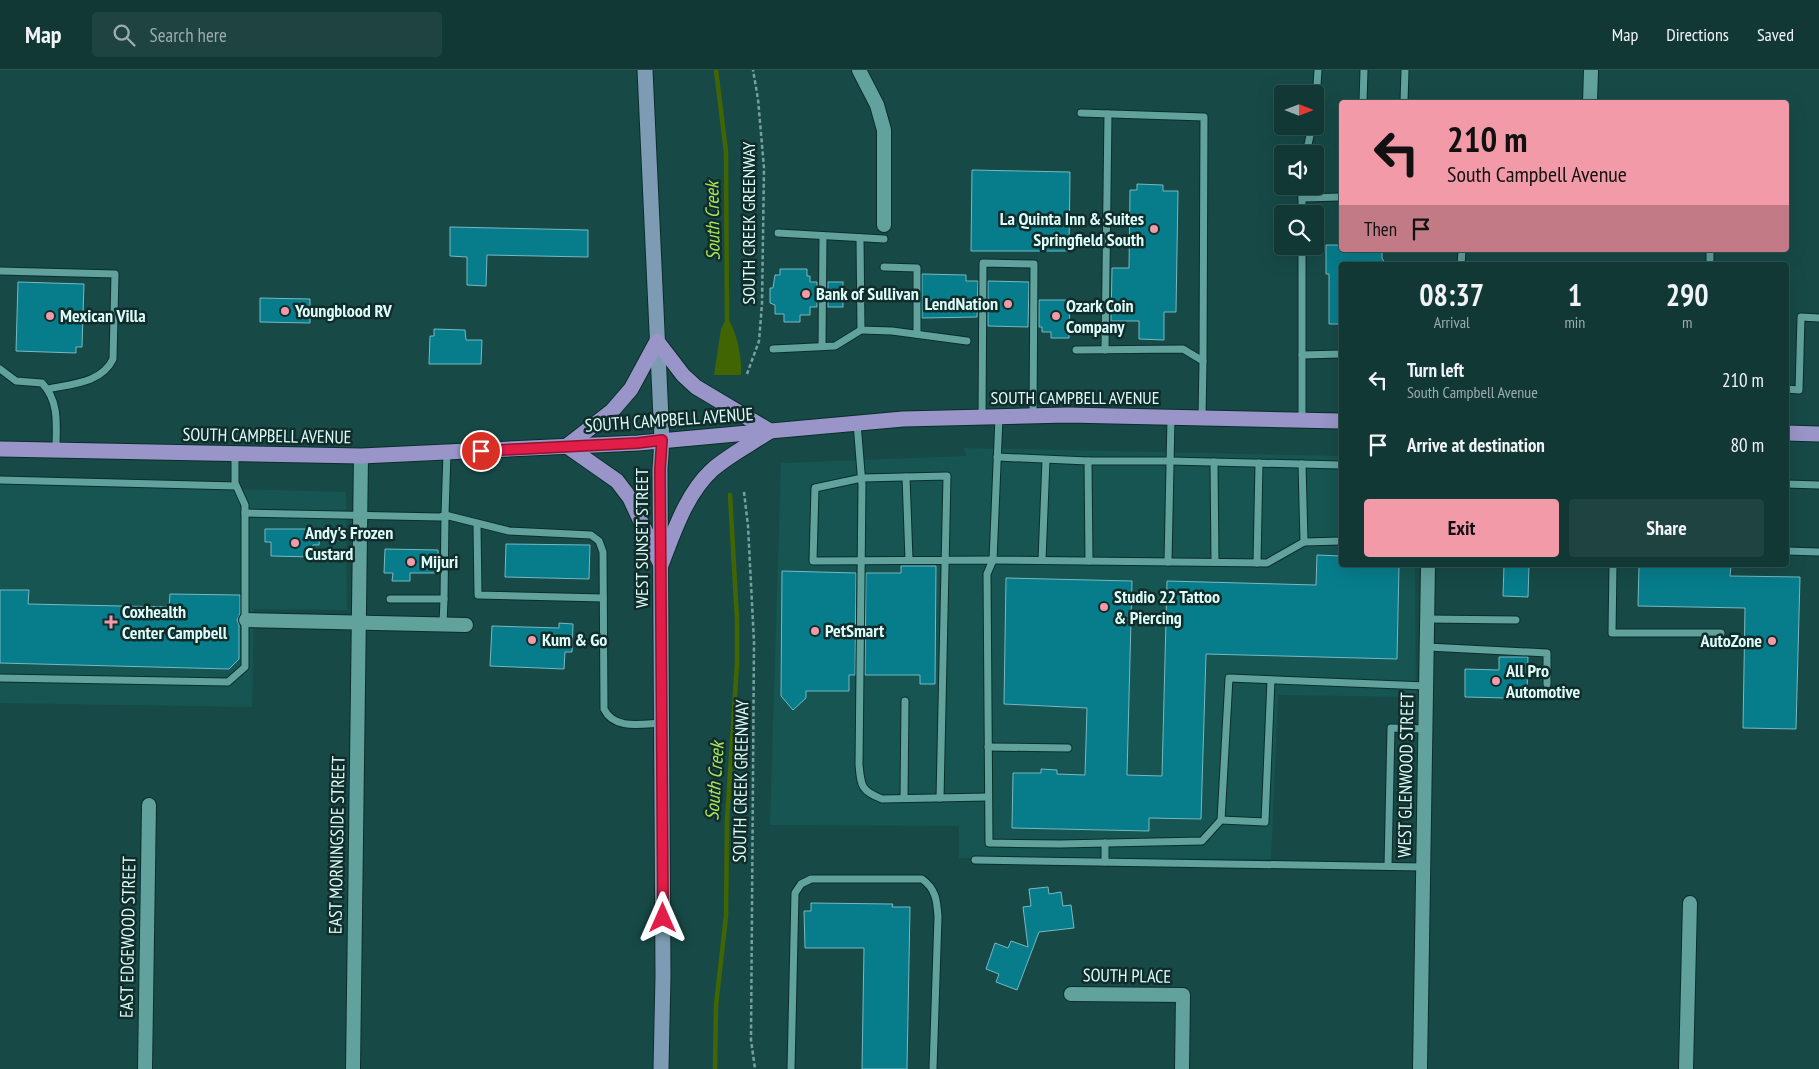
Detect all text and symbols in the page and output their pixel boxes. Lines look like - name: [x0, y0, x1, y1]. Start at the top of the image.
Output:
- search box: [92, 12, 442, 57]
- text: Map: [25, 19, 62, 50]
- icon: search: [110, 21, 138, 49]
- text: Search here: [150, 23, 227, 47]
- text: Map: [1612, 23, 1638, 46]
- text: Directions: [1666, 23, 1729, 46]
- text: Saved: [1757, 23, 1794, 46]
- north arrow: [1274, 85, 1324, 135]
- map controls: [1274, 85, 1324, 255]
- text: 210 m: [1447, 116, 1528, 162]
- icon: left: [1364, 120, 1429, 185]
- street label: SOUTH CREEK GREENWAY: [737, 141, 760, 305]
- button: sound: [1274, 145, 1324, 195]
- text: South Campbell Avenue: [1447, 160, 1627, 188]
- water label: South Creek: [699, 179, 725, 261]
- button: search: [1274, 205, 1324, 255]
- place label: La Quinta Inn & Suites Springfield South: [1000, 207, 1144, 251]
- icon: arrive: [1407, 215, 1435, 243]
- text: Then: [1364, 217, 1397, 241]
- marker: La Quinta Inn & Suites Springfield South: [1148, 223, 1160, 235]
- text: 08:37: [1419, 275, 1484, 314]
- text: 1: [1568, 275, 1582, 314]
- text: 290: [1666, 275, 1709, 314]
- place label: Bank of Sullivan: [816, 282, 919, 305]
- marker: Bank of Sullivan: [800, 288, 812, 300]
- place label: LendNation: [925, 292, 998, 315]
- place label: Ozark Coin Company: [1066, 294, 1134, 338]
- marker: LendNation: [1002, 298, 1014, 310]
- place label: Youngblood RV: [294, 299, 393, 322]
- place label: Mexican Villa: [60, 304, 146, 327]
- marker: Youngblood RV: [279, 305, 291, 317]
- marker: Mexican Villa: [44, 310, 56, 322]
- marker: Ozark Coin Company: [1050, 310, 1062, 322]
- text: Arrival: [1434, 312, 1470, 332]
- text: min: [1564, 312, 1585, 332]
- text: m: [1682, 312, 1692, 332]
- text: Turn left: [1407, 358, 1464, 382]
- icon: left: [1364, 366, 1392, 394]
- text: 210 m: [1722, 368, 1764, 392]
- text: South Campbell Avenue: [1407, 382, 1538, 402]
- street label: SOUTH CAMPBELL AVENUE: [991, 386, 1159, 409]
- street label: SOUTH CAMPBELL AVENUE: [584, 402, 754, 437]
- street label: SOUTH CAMPBELL AVENUE: [182, 423, 352, 448]
- pin: [460, 430, 502, 472]
- icon: arrive: [1364, 431, 1392, 459]
- text: Arrive at destination: [1407, 433, 1545, 457]
- text: 80 m: [1731, 433, 1764, 457]
- icon: arrive: [467, 437, 495, 465]
- street label: WEST SUNSET STREET: [630, 468, 653, 608]
- button: Exit: [1364, 499, 1559, 557]
- button: Share: [1569, 499, 1764, 557]
- place label: Andy's Frozen Custard: [304, 521, 393, 565]
- marker: Andy's Frozen Custard: [289, 537, 301, 549]
- place label: Mijuri: [421, 550, 458, 573]
- marker: Mijuri: [405, 556, 417, 568]
- place label: Studio 22 Tattoo & Piercing: [1114, 585, 1220, 629]
- place label: Coxhealth Center Campbell: [122, 600, 228, 644]
- marker: Studio 22 Tattoo & Piercing: [1098, 601, 1110, 613]
- marker: Coxhealth Center Campbell: [104, 615, 118, 629]
- place label: PetSmart: [825, 619, 885, 642]
- marker: PetSmart: [809, 625, 821, 637]
- place label: Kum & Go: [542, 628, 607, 651]
- place label: AutoZone: [1699, 629, 1762, 652]
- marker: Kum & Go: [526, 634, 538, 646]
- marker: AutoZone: [1766, 635, 1778, 647]
- place label: All Pro Automotive: [1505, 659, 1581, 703]
- marker: All Pro Automotive: [1490, 675, 1502, 687]
- street label: WEST GLENWOOD STREET: [1393, 692, 1418, 858]
- street label: SOUTH CREEK GREENWAY: [728, 699, 753, 863]
- water label: South Creek: [699, 738, 729, 821]
- street label: EAST MORNINGSIDE STREET: [323, 756, 350, 934]
- street label: EAST EDGEWOOD STREET: [115, 856, 140, 1018]
- position arrow: [636, 891, 688, 943]
- street label: SOUTH PLACE: [1083, 963, 1171, 988]

